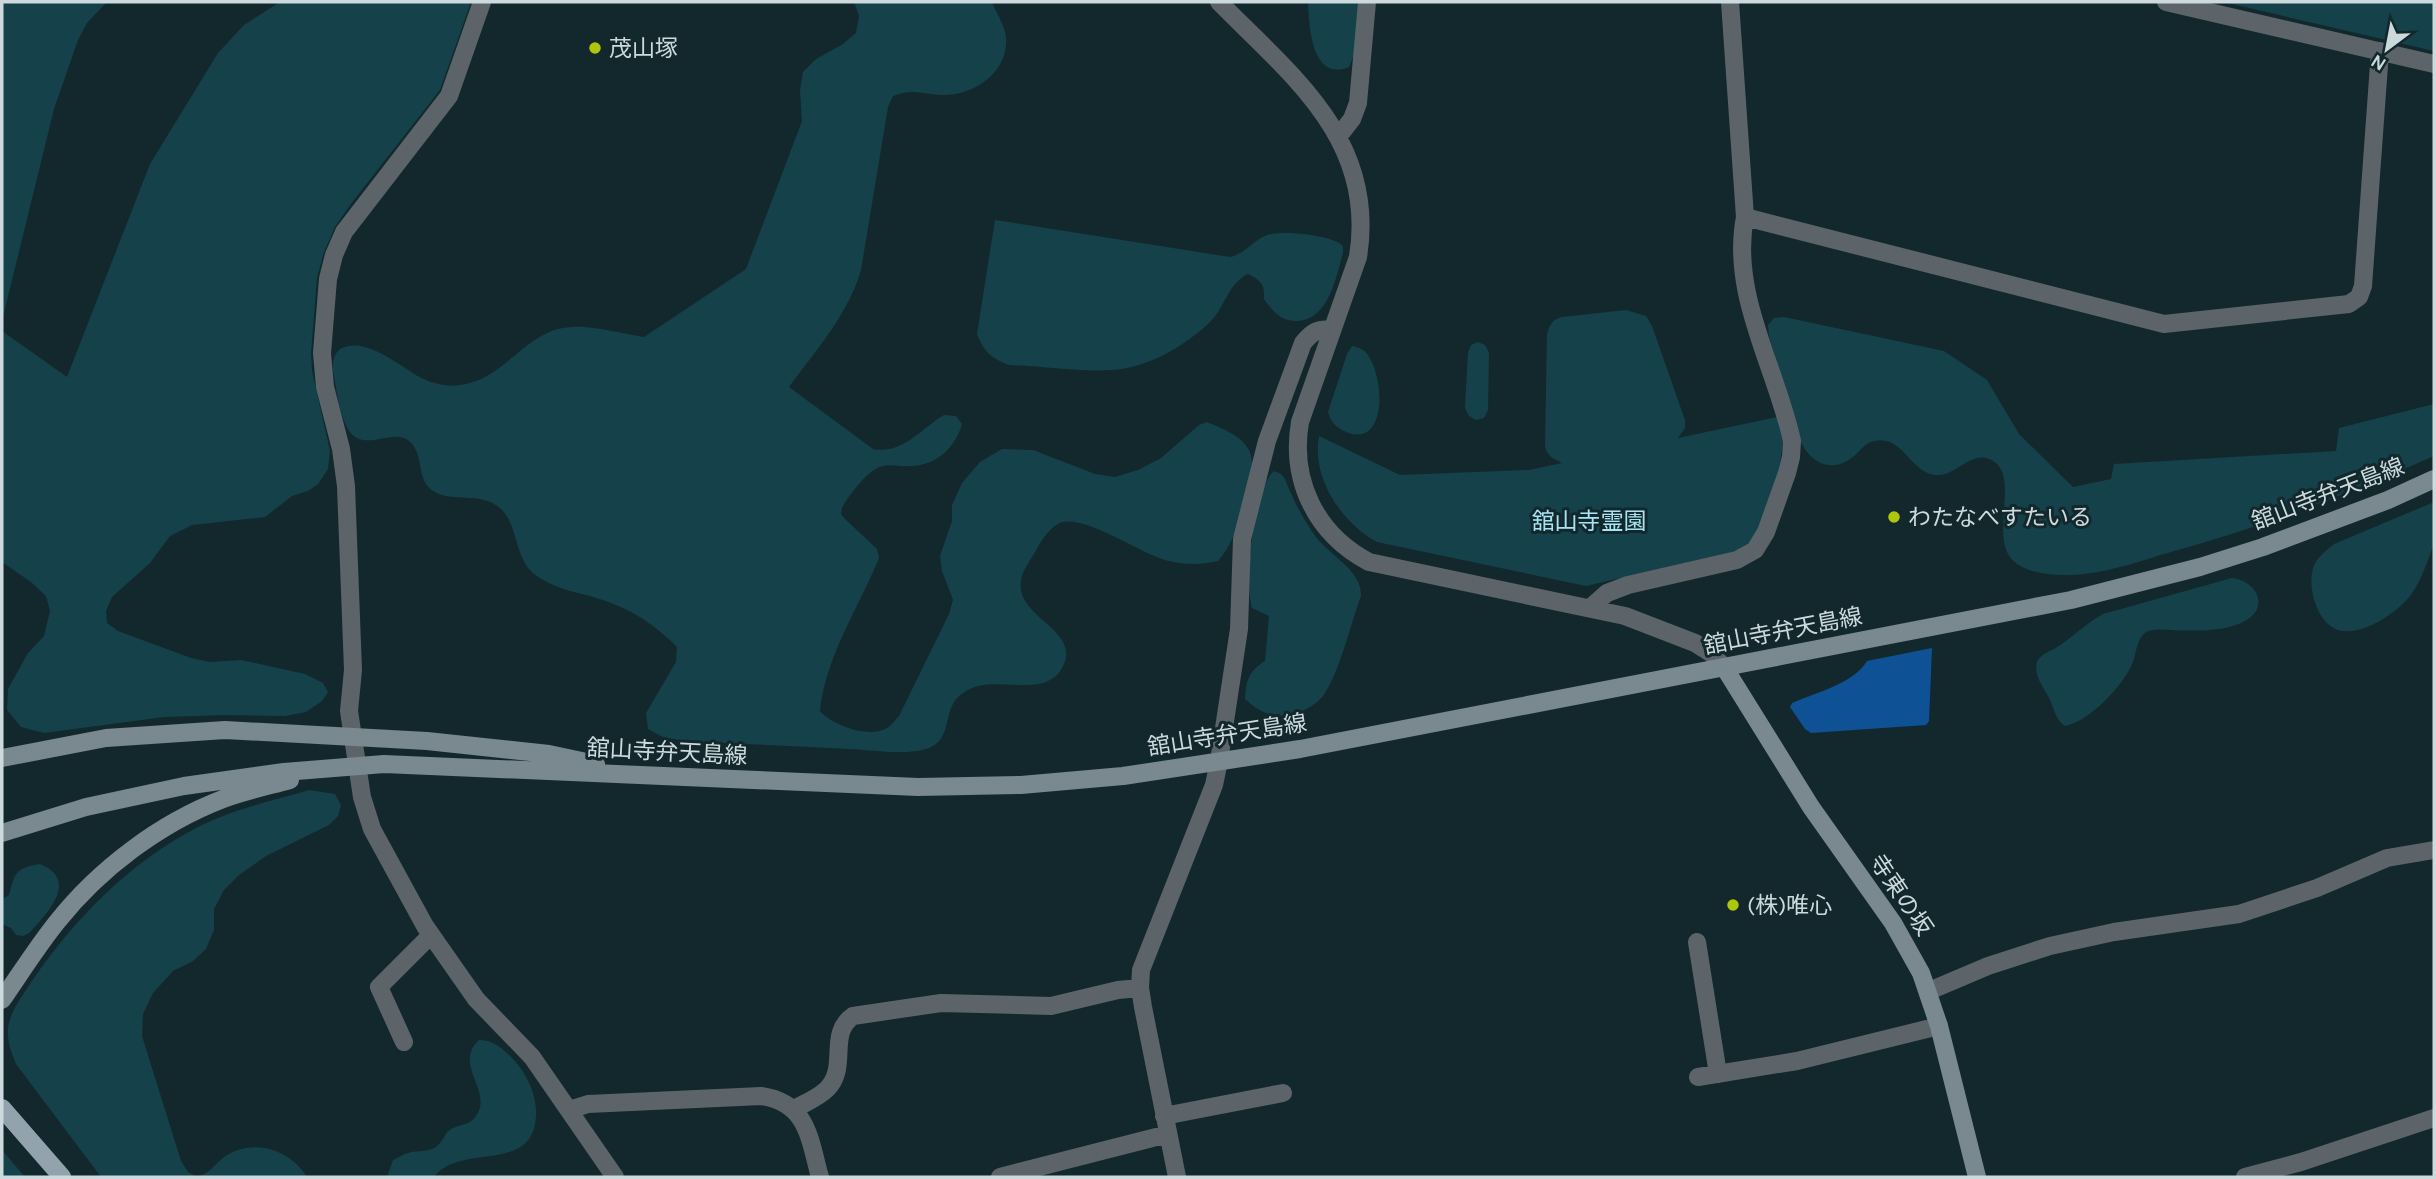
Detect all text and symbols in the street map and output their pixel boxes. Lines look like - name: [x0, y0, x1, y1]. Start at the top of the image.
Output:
- north arrow: [2352, 14, 2422, 84]
- place label: 茂山塚: [609, 35, 678, 62]
- marker: 茂山塚: [587, 40, 603, 56]
- text: N: [2367, 50, 2390, 76]
- street label: 舘山寺弁天島線: [2248, 453, 2408, 535]
- place label: わたなべすたいる: [1908, 504, 2092, 531]
- park label: 舘山寺霊園: [1532, 508, 1647, 535]
- marker: わたなべすたいる: [1886, 509, 1902, 525]
- street label: 舘山寺弁天島線: [1701, 602, 1865, 660]
- street label: 舘山寺弁天島線: [1145, 709, 1309, 761]
- street label: 舘山寺弁天島線: [586, 734, 748, 770]
- street label: 寺東の坂: [1864, 849, 1938, 941]
- place label: (株)唯心: [1747, 892, 1832, 919]
- marker: (株)唯心: [1725, 897, 1741, 913]

